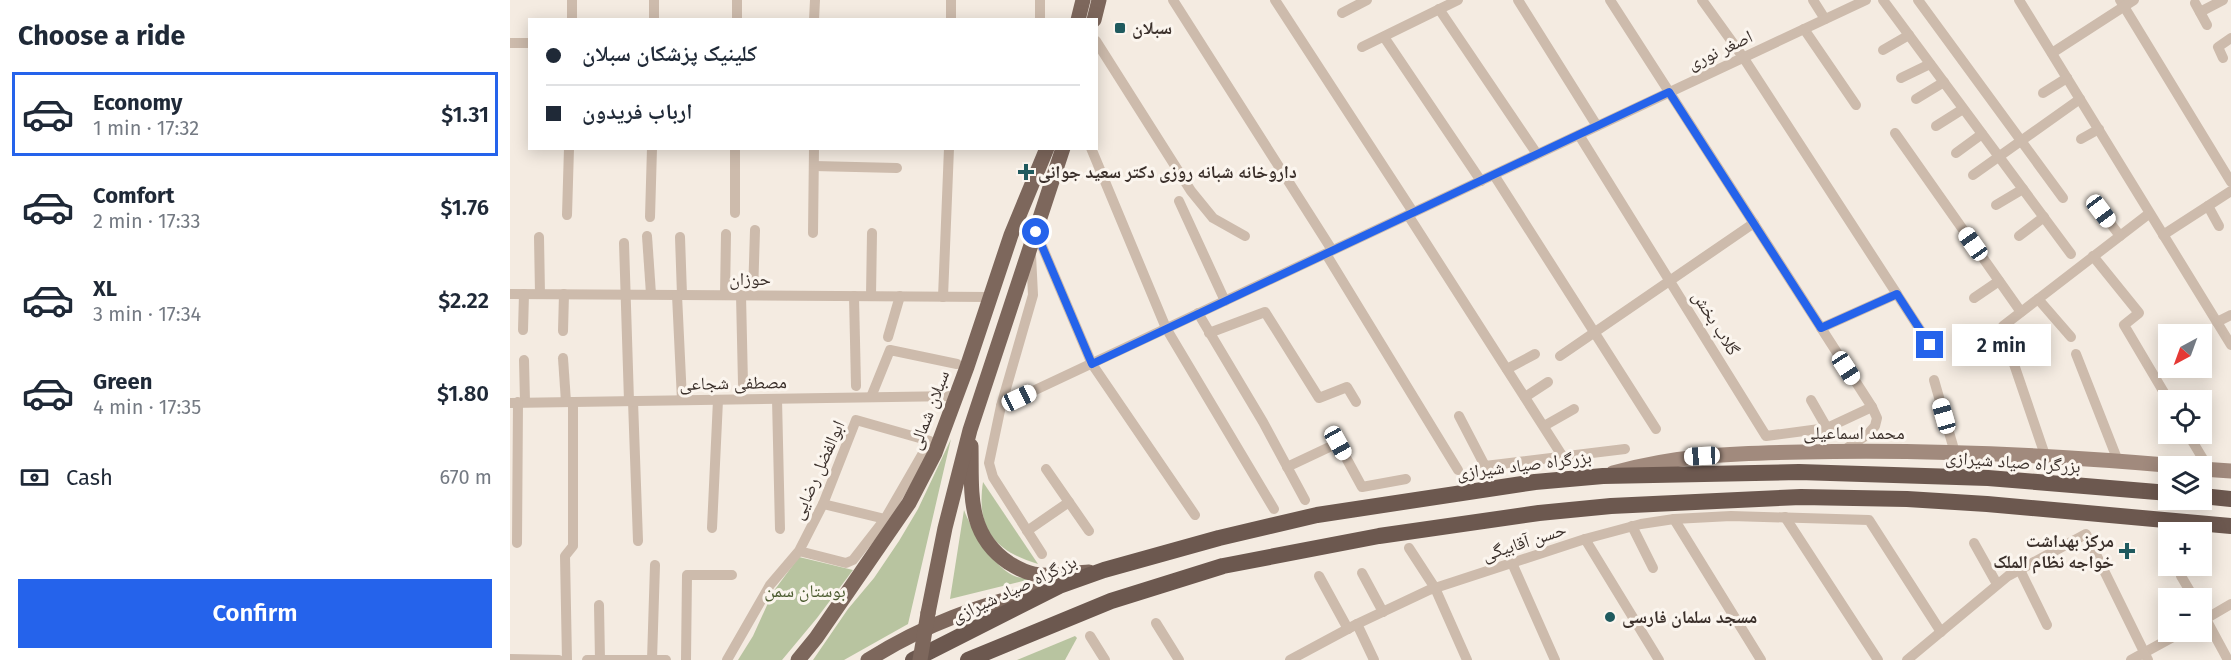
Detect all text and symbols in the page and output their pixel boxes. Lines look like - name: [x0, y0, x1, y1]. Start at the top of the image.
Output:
- place label: سبلان: [1132, 17, 1172, 39]
- text: Choose a ride: [18, 20, 185, 52]
- marker: سبلان: [1113, 21, 1127, 35]
- street label: اصغر نوری: [1684, 25, 1756, 75]
- text: کلینیک پزشکان سبلان: [582, 40, 757, 67]
- icon: car: [21, 87, 75, 141]
- text: Economy: [93, 89, 182, 116]
- text: ارباب فریدون: [582, 98, 692, 125]
- text: $1.31: [441, 101, 489, 128]
- text: 1 min · 17:32: [93, 116, 199, 140]
- place label: داروخانه شبانه روزی دکتر سعید جوانی: [1038, 161, 1297, 183]
- marker: داروخانه شبانه روزی دکتر سعید جوانی: [1019, 165, 1033, 179]
- icon: car: [21, 180, 75, 234]
- text: Comfort: [93, 182, 174, 209]
- car: [2083, 191, 2119, 231]
- text: $1.76: [440, 194, 489, 221]
- text: 2 min · 17:33: [93, 209, 201, 233]
- route start: [1022, 218, 1049, 245]
- car: [1955, 224, 1991, 264]
- street label: حوزان: [729, 268, 771, 290]
- icon: car: [21, 273, 75, 327]
- text: XL: [93, 275, 117, 302]
- street label: گلاب بخش: [1687, 286, 1745, 360]
- text: $2.22: [438, 287, 489, 314]
- text: 3 min · 17:34: [93, 302, 201, 326]
- callout: 2 min: [1951, 324, 2050, 366]
- north arrow: [2158, 324, 2212, 378]
- map controls: [2158, 324, 2212, 642]
- route end: [1916, 331, 1943, 358]
- text: 2 min: [1977, 333, 2026, 357]
- car: [1829, 348, 1863, 388]
- icon: car: [21, 366, 75, 420]
- street label: سبلان شمالی: [904, 367, 954, 453]
- text: Green: [93, 368, 152, 395]
- street label: مصطفی شجاعی: [679, 371, 787, 395]
- text: $1.80: [437, 380, 489, 407]
- car: [999, 382, 1039, 414]
- button: locate: [2158, 390, 2212, 444]
- text: 4 min · 17:35: [93, 395, 201, 419]
- car: [1930, 396, 1958, 436]
- street label: ابوالفضل رضایی: [786, 417, 850, 523]
- street label: محمد اسماعیلی: [1803, 422, 1905, 444]
- car: [1321, 423, 1355, 463]
- street label: بزرگراه صیاد شیرازی: [1455, 446, 1593, 484]
- car: [1684, 446, 1720, 466]
- street label: بزرگراه صیاد شیرازی: [1945, 446, 2081, 478]
- button: layers: [2158, 456, 2212, 510]
- icon: cash: [18, 461, 51, 494]
- text: Cash: [66, 464, 113, 491]
- text: 670 m: [440, 465, 492, 489]
- street label: حسن آقابیگی: [1479, 518, 1569, 566]
- button: +: [2158, 522, 2212, 576]
- place label: مرکز بهداشت خواجه نظام الملک: [1993, 530, 2114, 574]
- marker: مرکز بهداشت خواجه نظام الملک: [2118, 542, 2136, 560]
- street label: بزرگراه صیاد شیرازی: [948, 550, 1080, 628]
- button: Confirm: [18, 579, 492, 648]
- park label: بوستان سمن: [764, 580, 846, 602]
- button: −: [2158, 588, 2212, 642]
- place label: مسجد سلمان فارسی: [1622, 606, 1757, 628]
- marker: مسجد سلمان فارسی: [1603, 610, 1617, 624]

